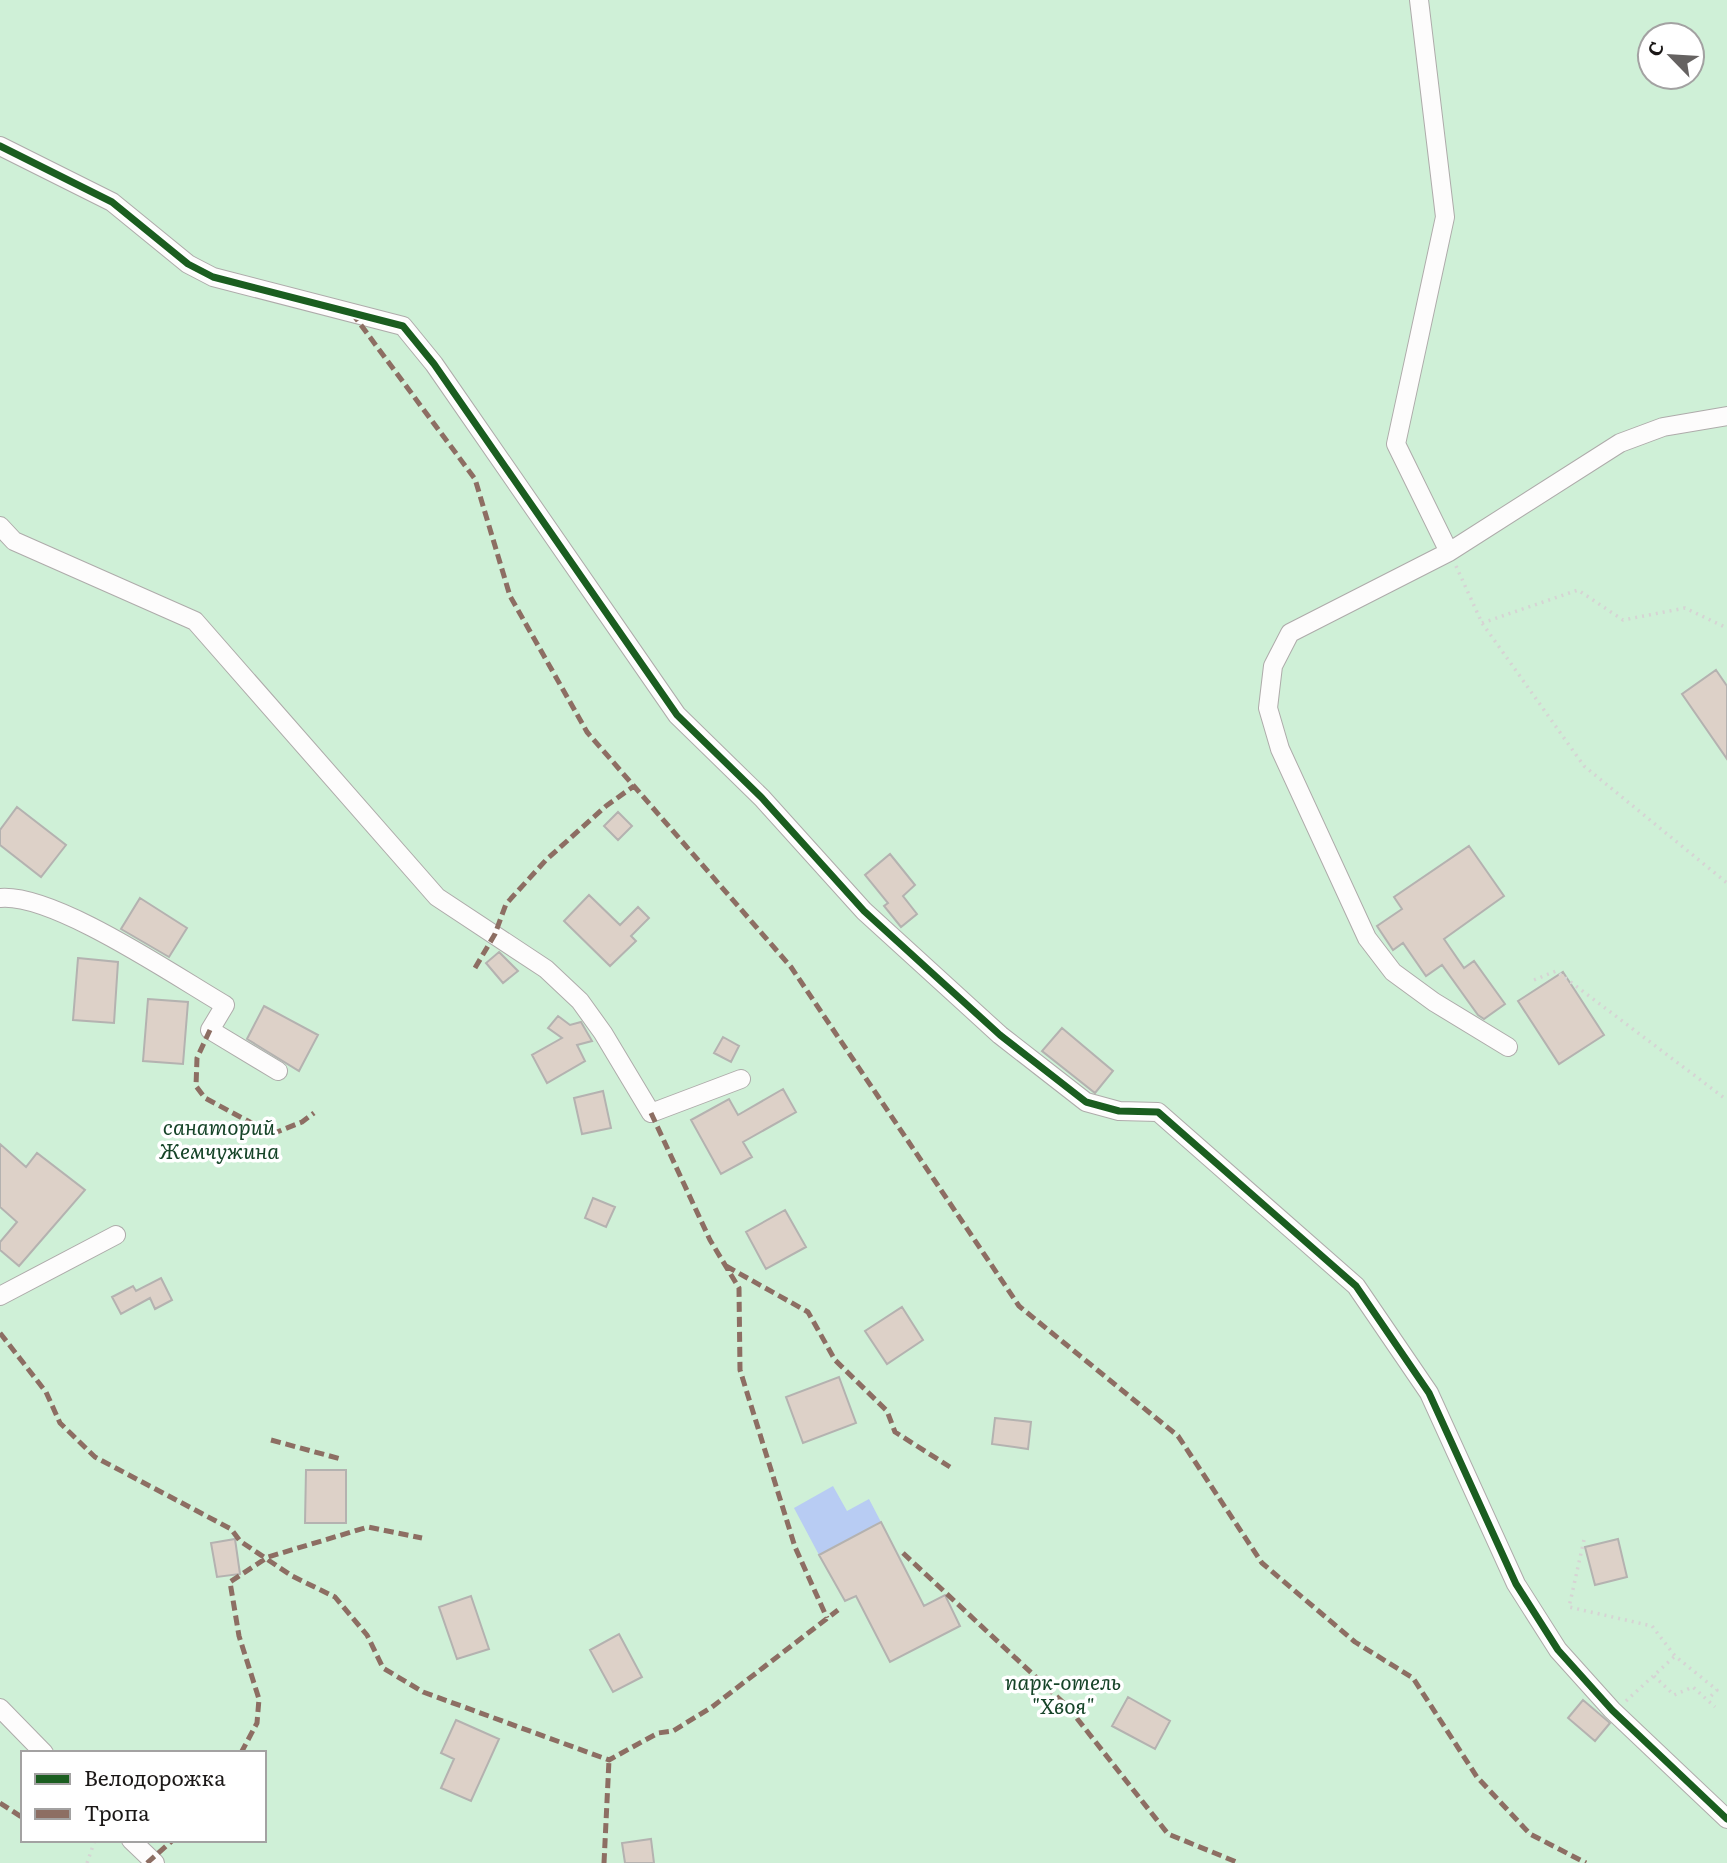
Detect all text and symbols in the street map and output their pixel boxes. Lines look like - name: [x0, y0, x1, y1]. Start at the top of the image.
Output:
- north arrow: [1636, 21, 1706, 91]
- text: С: [1639, 36, 1670, 60]
- park label: санаторий Жемчужина: [159, 1110, 279, 1165]
- park label: парк-отель "Хвоя": [1005, 1665, 1121, 1720]
- legend: [21, 1751, 266, 1842]
- text: Велодорожка: [84, 1761, 226, 1792]
- text: Тропа: [84, 1796, 150, 1827]

